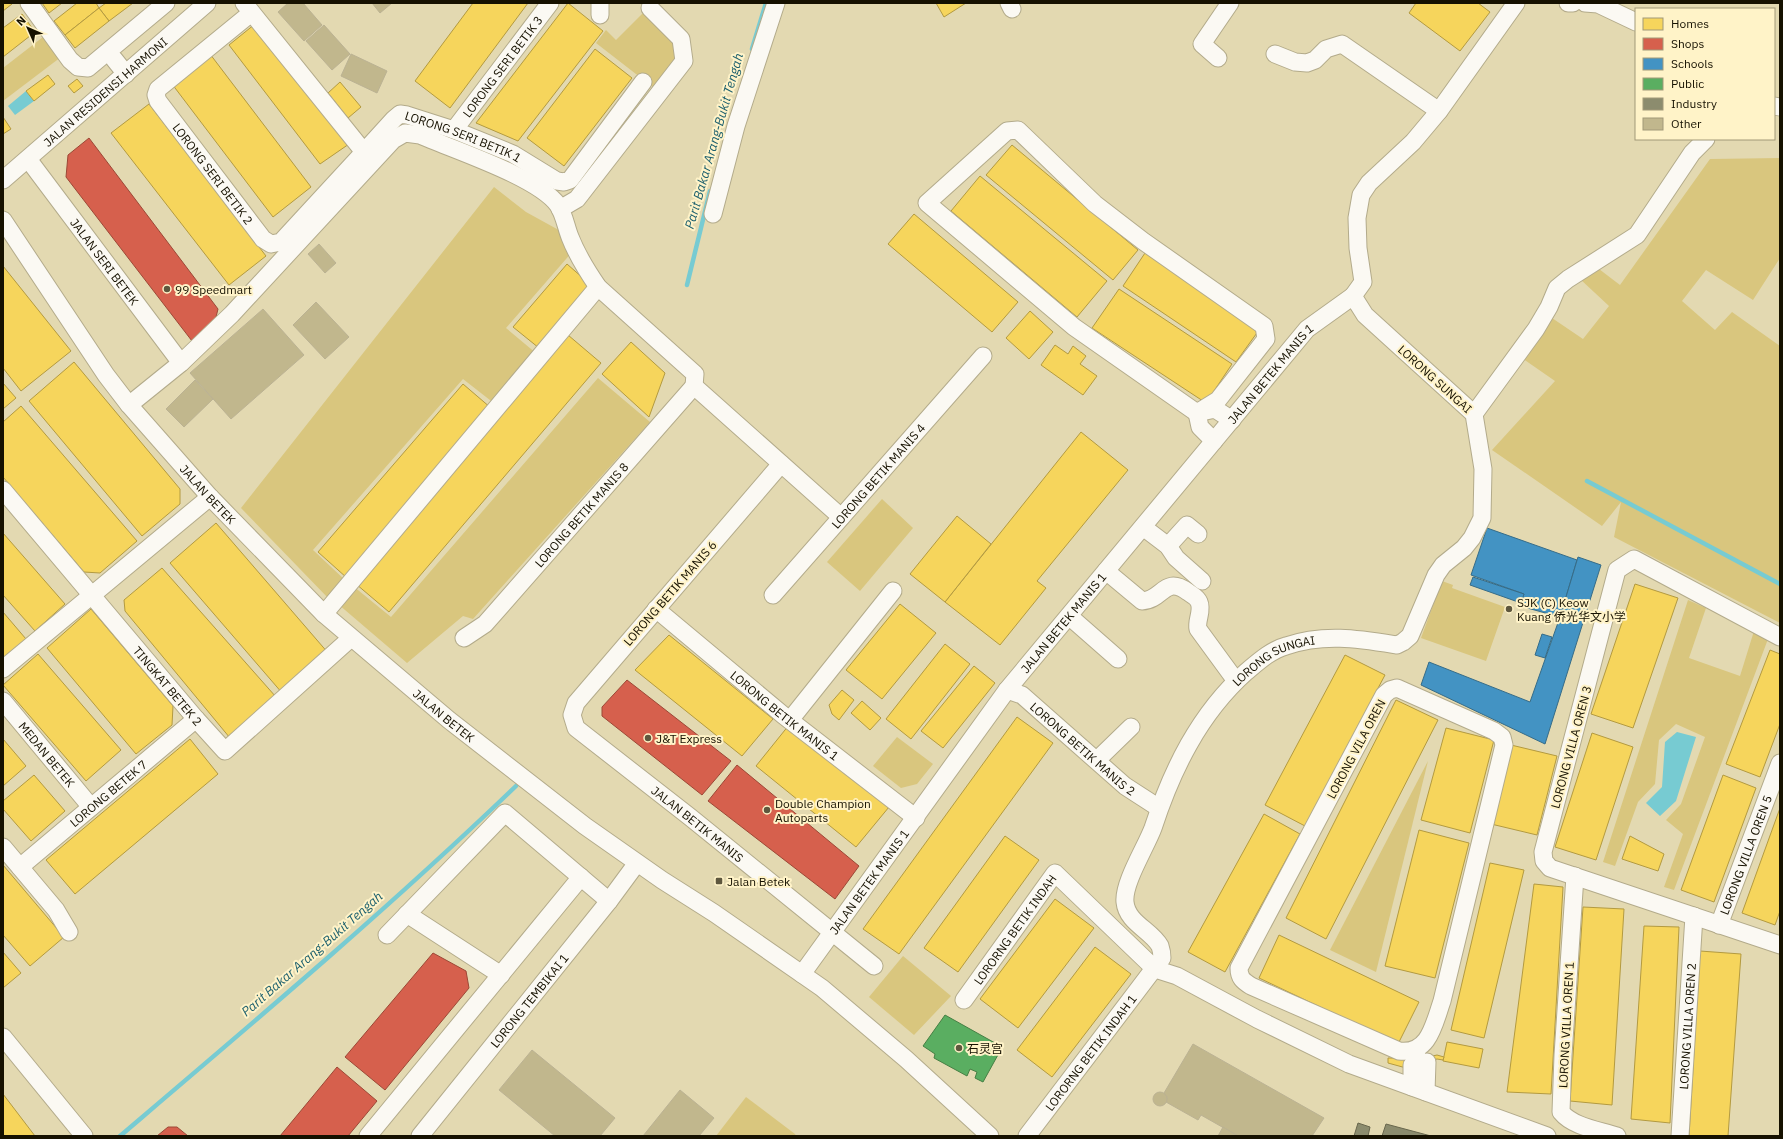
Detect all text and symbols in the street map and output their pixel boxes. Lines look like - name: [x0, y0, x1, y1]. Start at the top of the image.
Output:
- north arrow: [8, 8, 48, 48]
- legend: [1635, 8, 1775, 140]
- street label: LORONG SERI BETIK 3: [459, 12, 545, 120]
- text: N: [13, 13, 29, 29]
- text: Homes: [1671, 16, 1709, 31]
- street label: JALAN RESIDENSI HARMONI: [40, 34, 170, 149]
- text: Shops: [1671, 36, 1704, 51]
- water label: Parit Bakar Arang-Bukit Tengah: [681, 51, 747, 231]
- text: Schools: [1671, 56, 1714, 71]
- text: Public: [1671, 76, 1704, 91]
- text: Industry: [1671, 96, 1717, 111]
- street label: LORONG SERI BETIK 1: [403, 107, 524, 165]
- text: Other: [1671, 116, 1702, 131]
- street label: LORONG SERI BETIK 2: [170, 120, 257, 227]
- street label: JALAN SERI BETEK: [67, 215, 142, 308]
- place label: 99 Speedmart: [175, 282, 252, 297]
- marker: 99 Speedmart: [162, 284, 172, 294]
- street label: JALAN BETEK MANIS 1: [1224, 320, 1316, 427]
- street label: LORONG SUNGAI: [1395, 342, 1475, 416]
- street label: LORONG BETIK MANIS 4: [828, 420, 928, 531]
- street label: LORONG BETIK MANIS 8: [531, 459, 631, 570]
- street label: JALAN BETEK: [177, 461, 240, 527]
- street label: LORONG BETIK MANIS 6: [620, 537, 720, 649]
- street label: JALAN BETEK MANIS 1: [1017, 569, 1109, 676]
- place label: SJK (C) Keow Kuang 侨光华文小学: [1517, 595, 1626, 624]
- marker: SJK (C) Keow Kuang 侨光华文小学: [1504, 604, 1514, 614]
- street label: LORONG SUNGAI: [1229, 632, 1316, 689]
- street label: TINGKAT BETEK 2: [130, 643, 206, 729]
- street label: LORONG BETIK MANIS 1: [728, 667, 842, 763]
- street label: LORONG VILLA OREN 3: [1547, 684, 1595, 810]
- street label: JALAN BETEK: [410, 686, 478, 745]
- street label: LORONG VILA OREN: [1323, 697, 1389, 801]
- street label: LORONG BETIK MANIS 2: [1027, 699, 1138, 798]
- street label: MEDAN BETEK: [16, 719, 79, 790]
- place label: J&T Express: [656, 731, 722, 746]
- marker: J&T Express: [643, 733, 653, 743]
- street label: LORONG BETEK 7: [66, 756, 150, 830]
- street label: JALAN BETIK MANIS: [649, 782, 747, 865]
- street label: LORONG VILLA OREN 5: [1716, 793, 1775, 917]
- place label: Double Champion Autoparts: [775, 796, 871, 825]
- marker: Double Champion Autoparts: [762, 805, 772, 815]
- street label: JALAN BETEK MANIS 1: [826, 826, 912, 937]
- street label: LORORNG BETIK INDAH: [970, 871, 1059, 987]
- place label: Jalan Betek: [727, 874, 791, 889]
- marker: Jalan Betek: [714, 876, 724, 886]
- water label: Parit Bakar Arang-Bukit Tengah: [238, 888, 386, 1020]
- street label: LORONG TEMBIKAI 1: [487, 950, 571, 1050]
- street label: LORONG VILLA OREN 1: [1555, 961, 1577, 1089]
- street label: LORONG VILLA OREN 2: [1675, 963, 1698, 1090]
- street label: LORORNG BETIK INDAH 1: [1042, 991, 1139, 1113]
- place label: 石灵宫: [967, 1041, 1003, 1056]
- marker: 石灵宫: [954, 1043, 964, 1053]

